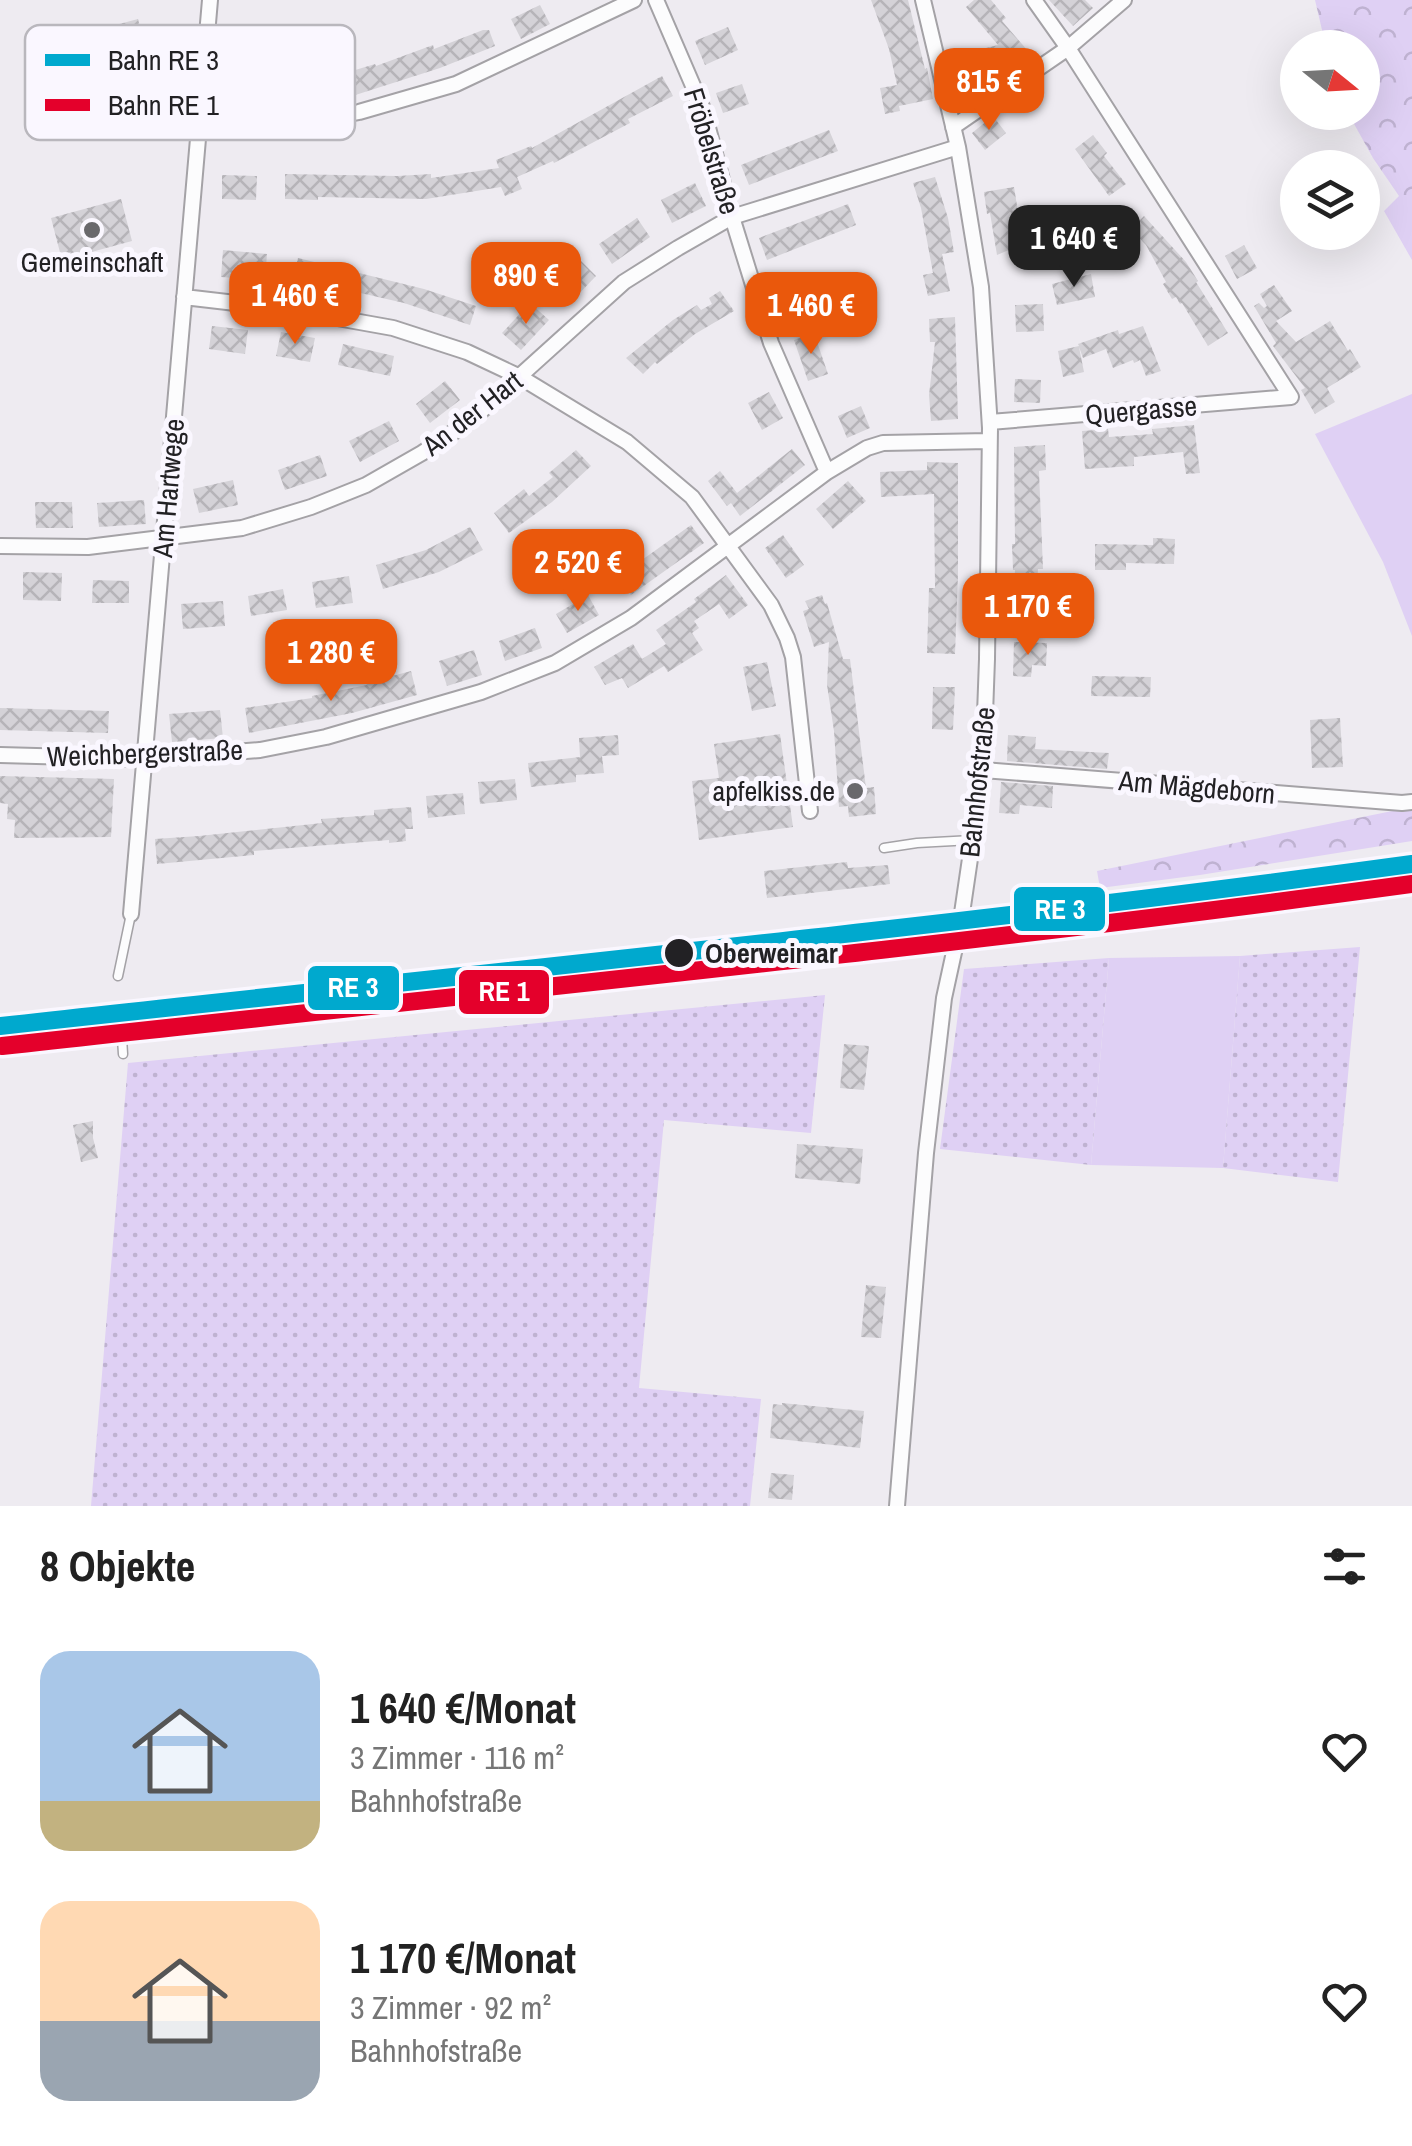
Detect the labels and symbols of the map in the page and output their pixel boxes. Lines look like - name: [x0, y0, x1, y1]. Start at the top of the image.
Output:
- legend: [25, 25, 355, 140]
- north arrow: [1280, 30, 1380, 130]
- text: Bahn RE 3: [108, 41, 219, 79]
- pin: 815 €: [919, 48, 1059, 133]
- street label: Fröbelstraße: [675, 83, 749, 219]
- text: Bahn RE 1: [108, 86, 219, 124]
- pin: 1 640 €: [982, 205, 1166, 290]
- marker: Gemeinschaft: [81, 219, 103, 241]
- pin: 890 €: [456, 242, 596, 327]
- place label: Gemeinschaft: [21, 243, 163, 281]
- pin: 1 460 €: [203, 262, 387, 347]
- pin: 1 460 €: [719, 272, 903, 357]
- street label: An der Hart: [413, 362, 530, 465]
- street label: Quergasse: [1083, 386, 1199, 434]
- street label: Am Hartwege: [143, 417, 193, 560]
- pin: 2 520 €: [486, 529, 670, 614]
- pin: 1 170 €: [936, 573, 1120, 658]
- pin: 1 280 €: [239, 619, 423, 704]
- street label: Bahnhofstraße: [950, 705, 1004, 859]
- street label: Weichbergerstraße: [46, 731, 244, 775]
- street label: Am Mägdeborn: [1116, 761, 1277, 813]
- place label: apfelkiss.de: [712, 772, 835, 810]
- marker: apfelkiss.de: [844, 780, 866, 802]
- line badge: RE 3: [1012, 885, 1107, 933]
- text: RE 3: [1034, 890, 1086, 928]
- place label: Oberweimar: [705, 934, 838, 972]
- marker: Oberweimar: [662, 936, 696, 970]
- line badge: RE 3: [306, 964, 401, 1012]
- text: RE 3: [327, 968, 379, 1006]
- line badge: RE 1: [457, 968, 551, 1016]
- text: RE 1: [478, 972, 530, 1010]

